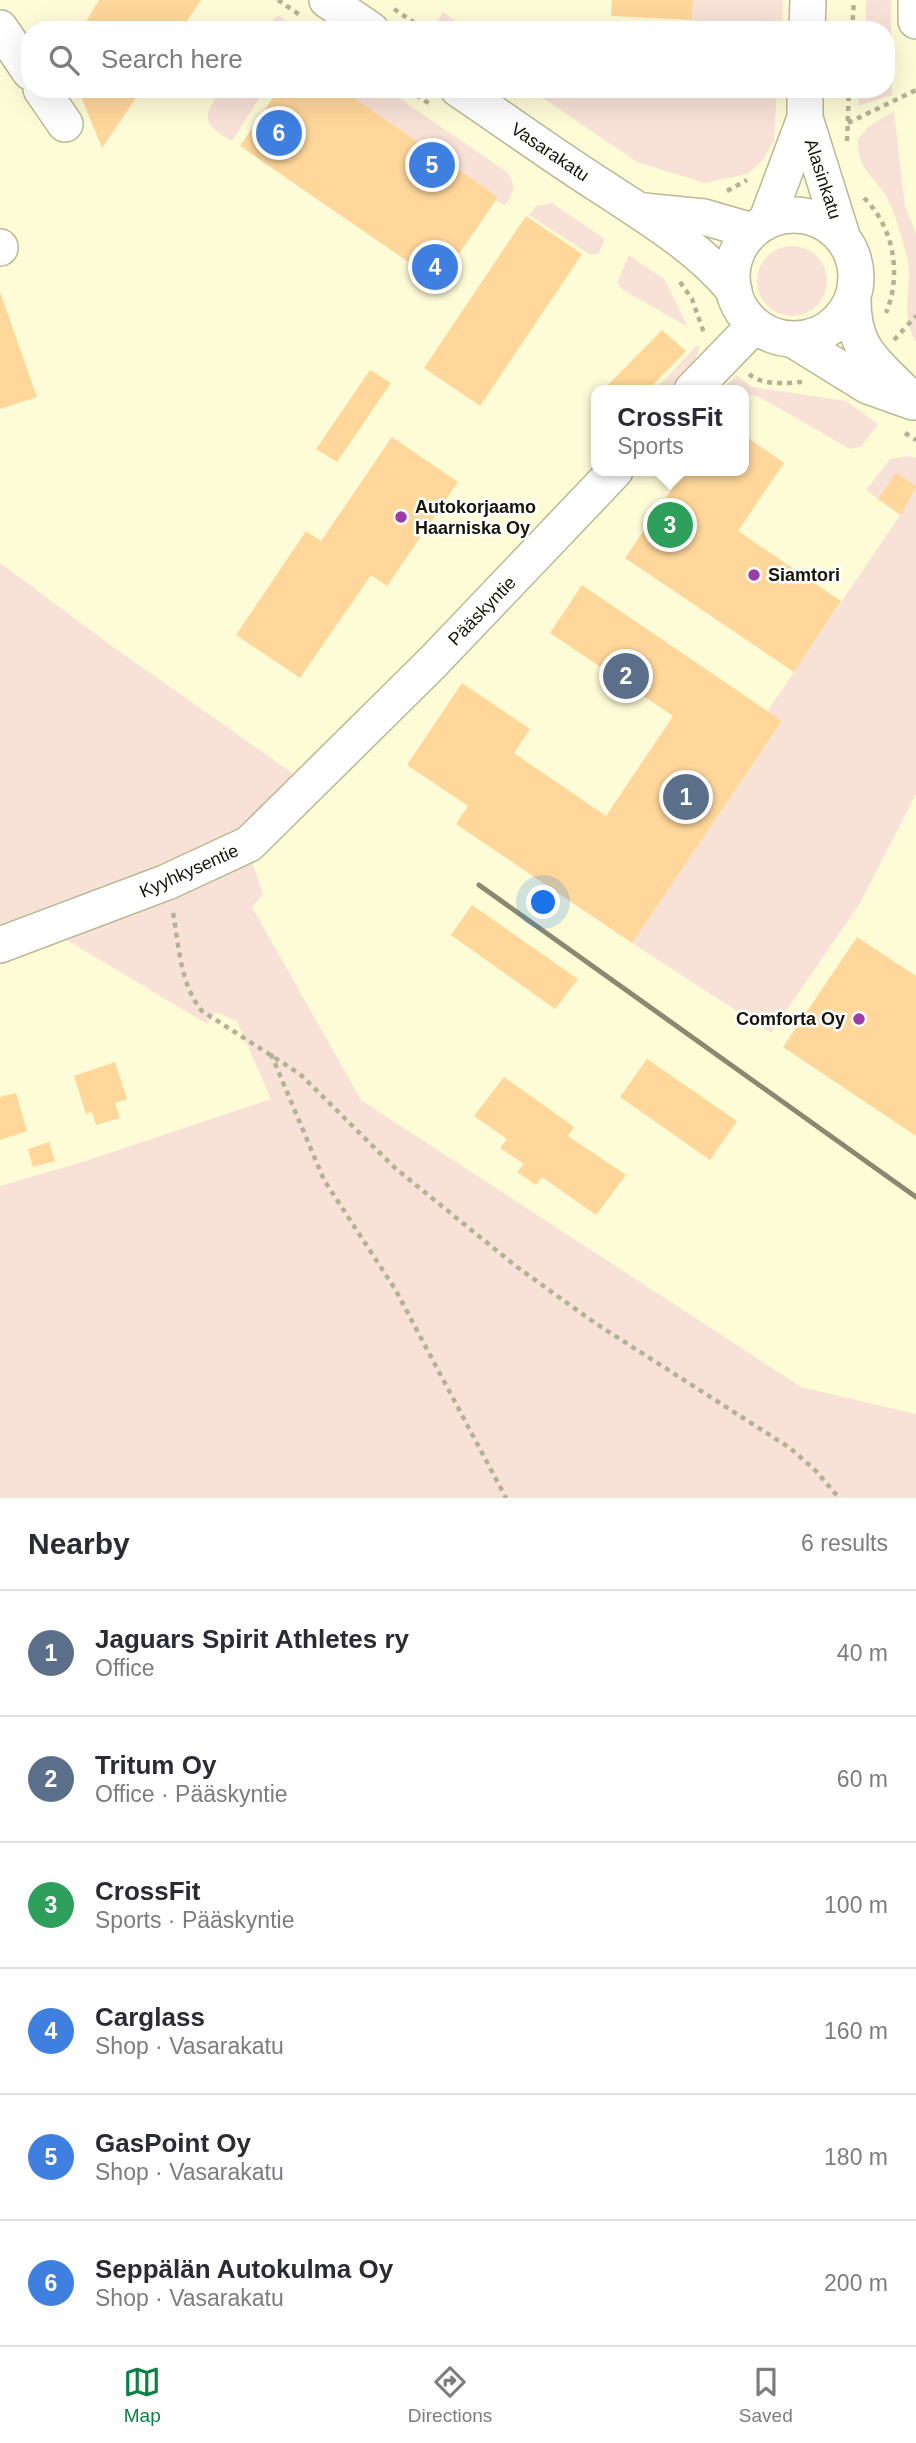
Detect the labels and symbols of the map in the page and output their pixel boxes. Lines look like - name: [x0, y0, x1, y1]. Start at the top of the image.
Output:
- pin: 6: [256, 107, 302, 159]
- street label: Vasarakatu: [507, 119, 593, 185]
- street label: Alasinkatu: [801, 136, 845, 222]
- pin: 5: [409, 139, 455, 191]
- pin: 4: [412, 241, 458, 293]
- place label: Autokorjaamo Haarniska Oy: [415, 497, 536, 538]
- pin: 3: [647, 499, 693, 551]
- marker: Autokorjaamo Haarniska Oy: [393, 509, 409, 525]
- place label: Siamtori: [768, 565, 840, 585]
- marker: Siamtori: [746, 567, 762, 583]
- street label: Pääskyntie: [444, 572, 520, 650]
- pin: 2: [603, 650, 649, 702]
- pin: 1: [663, 771, 709, 823]
- street label: Kyyhkysentie: [136, 840, 242, 902]
- your location: [526, 885, 560, 919]
- place label: Comforta Oy: [736, 1009, 845, 1029]
- marker: Comforta Oy: [851, 1011, 867, 1027]

